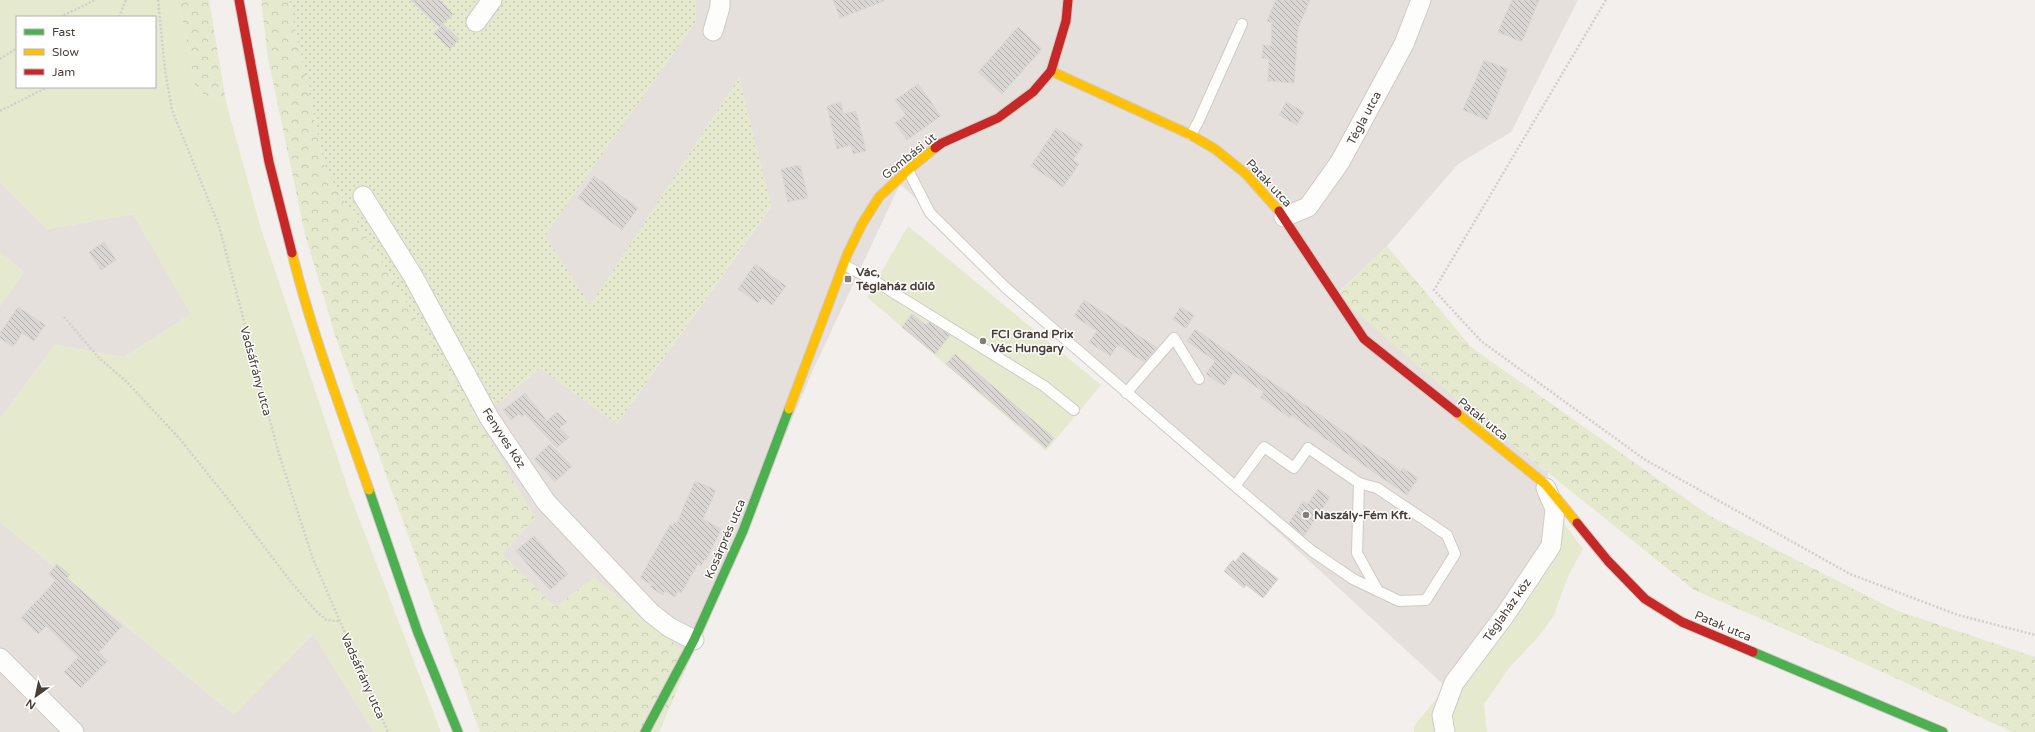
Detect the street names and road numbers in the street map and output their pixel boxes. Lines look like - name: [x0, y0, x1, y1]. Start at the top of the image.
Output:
- street label: Tégla utca: [1344, 89, 1384, 147]
- street label: Gombási út: [879, 130, 939, 182]
- street label: Patak utca: [1243, 156, 1295, 210]
- street label: Vadsáfrány utca: [237, 325, 275, 417]
- street label: Patak utca: [1455, 395, 1511, 443]
- street label: Fenyves köz: [479, 405, 529, 471]
- street label: Kosárprés utca: [702, 497, 748, 581]
- street label: Téglaház köz: [1480, 576, 1534, 644]
- street label: Patak utca: [1693, 608, 1753, 644]
- street label: Vadsáfrány utca: [338, 631, 388, 721]

